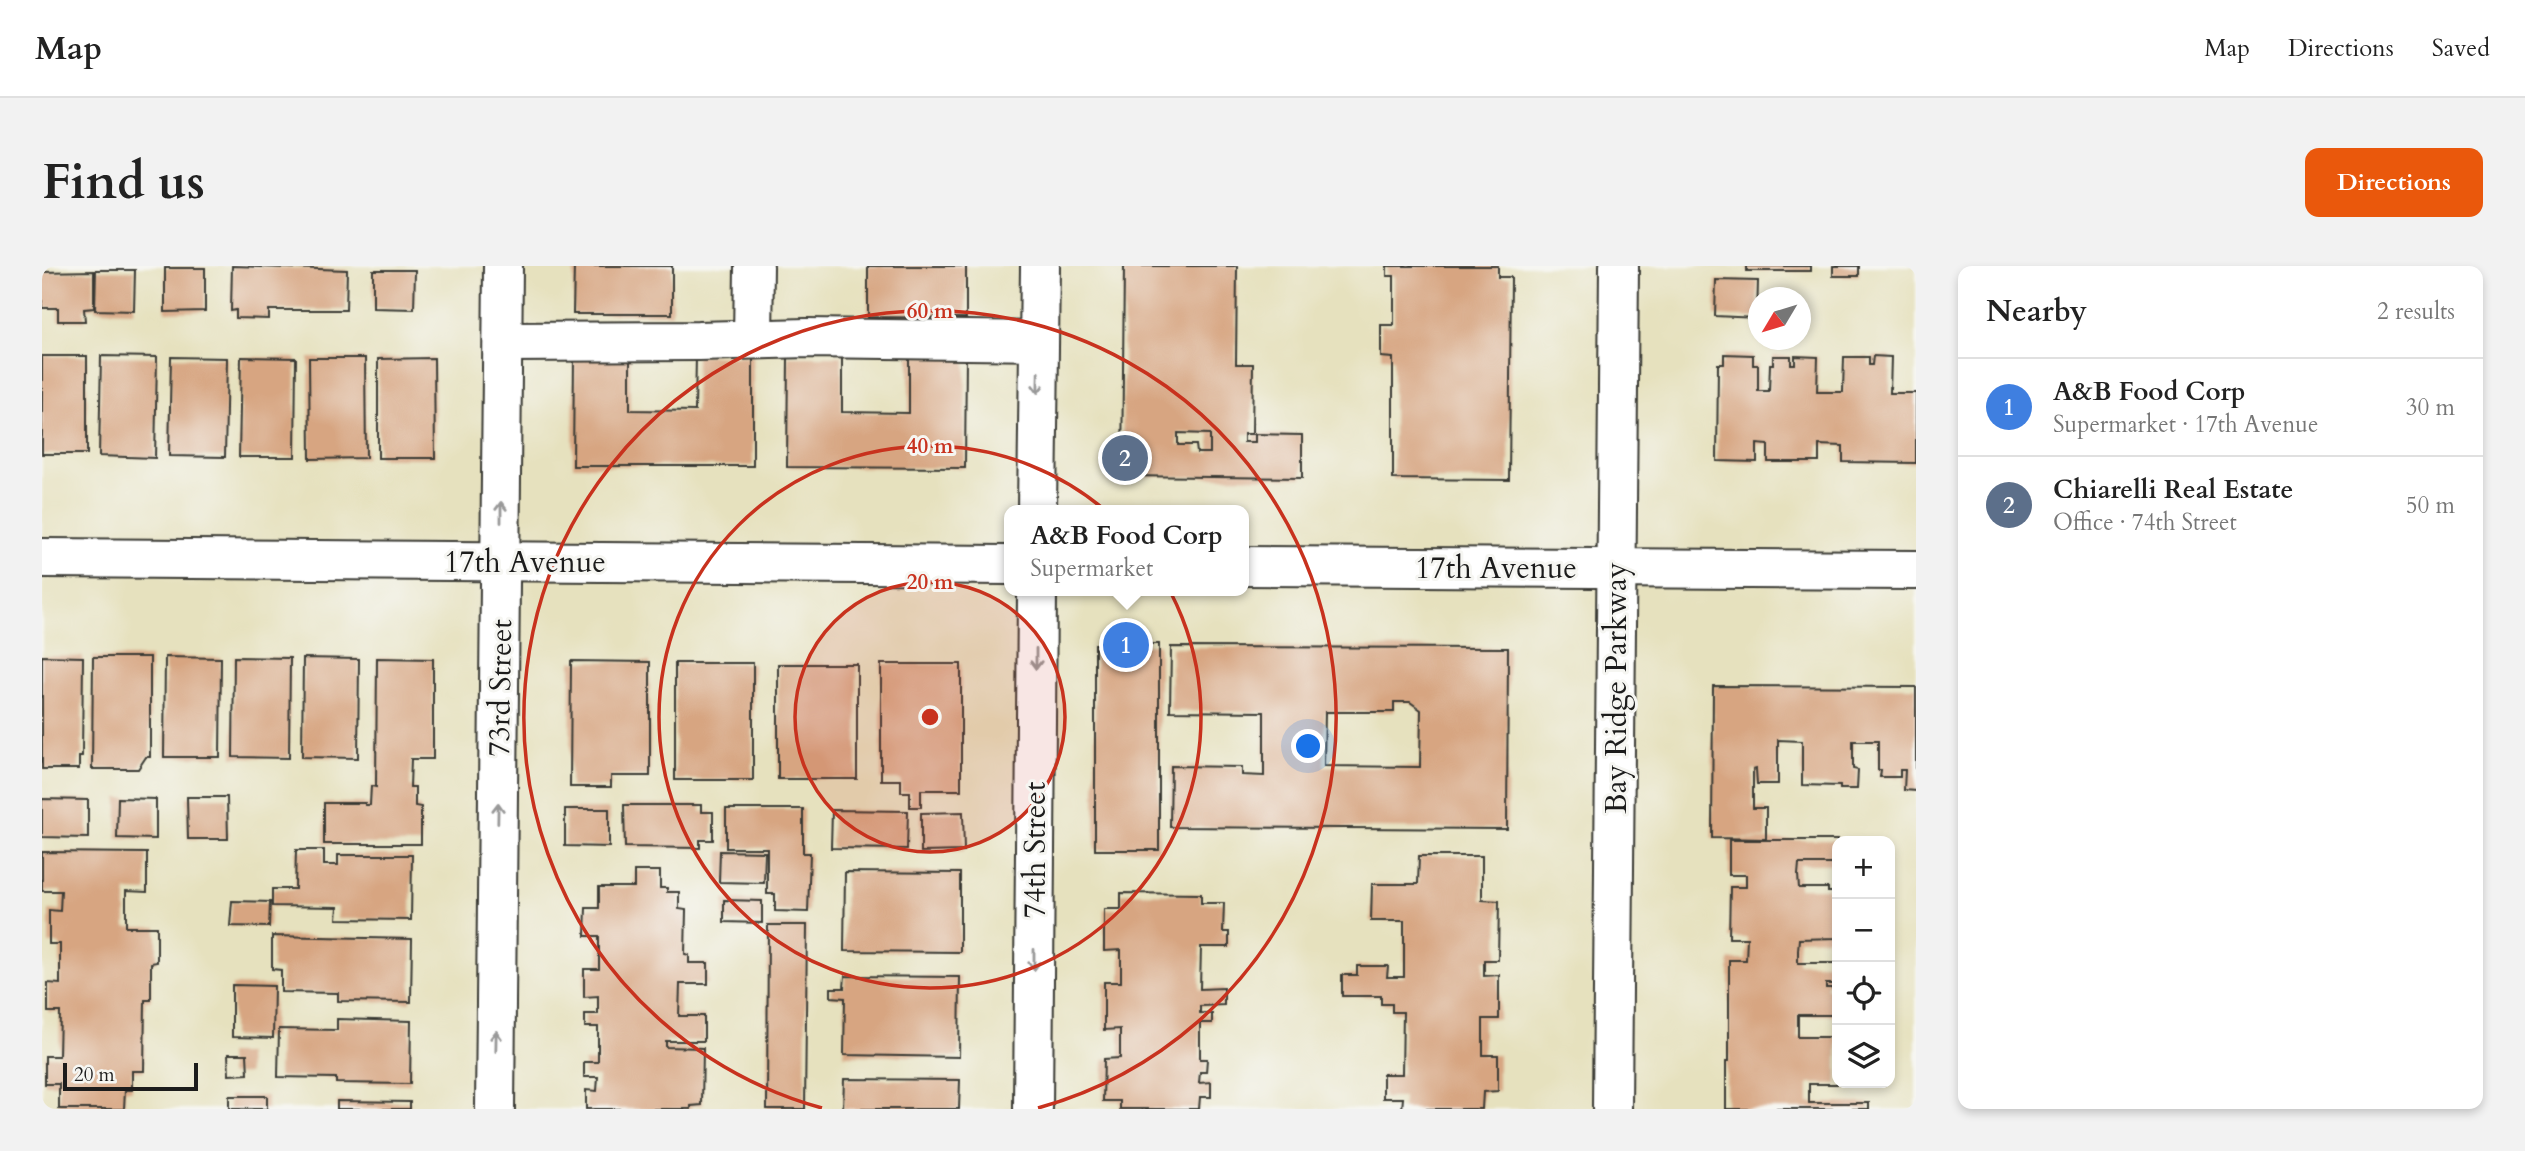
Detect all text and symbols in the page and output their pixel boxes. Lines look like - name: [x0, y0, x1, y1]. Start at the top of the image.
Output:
- text: Map: [35, 26, 102, 71]
- text: Map: [2204, 32, 2250, 65]
- text: Directions: [2288, 32, 2394, 65]
- text: Saved: [2432, 32, 2490, 65]
- button: Directions: [2305, 148, 2483, 217]
- text: Find us: [42, 149, 205, 216]
- north arrow: [1748, 287, 1811, 350]
- text: Nearby: [1986, 291, 2087, 332]
- text: 2 results: [2377, 296, 2455, 327]
- text: 60 m: [907, 297, 954, 326]
- one-way arrow: [1032, 371, 1045, 394]
- text: A&B Food Corp: [2053, 374, 2246, 409]
- text: 1: [2003, 392, 2015, 423]
- text: 30 m: [2406, 392, 2455, 423]
- text: Supermarket · 17th Avenue: [2053, 409, 2318, 440]
- text: 40 m: [907, 432, 954, 461]
- pin: 2: [1102, 432, 1148, 484]
- text: Chiarelli Real Estate: [2053, 472, 2293, 507]
- text: 2: [2003, 490, 2015, 521]
- text: 50 m: [2406, 490, 2455, 521]
- one-way arrow: [494, 501, 508, 524]
- popup: [1004, 505, 1249, 596]
- text: Office · 74th Street: [2053, 507, 2237, 538]
- text: A&B Food Corp: [1030, 518, 1223, 553]
- street label: 17th Avenue: [444, 542, 606, 583]
- street label: 17th Avenue: [1415, 548, 1577, 589]
- text: Supermarket: [1030, 553, 1153, 584]
- street label: Bay Ridge Parkway: [1596, 562, 1637, 814]
- text: 20 m: [907, 568, 954, 597]
- street label: 73rd Street: [479, 618, 522, 757]
- pin: 1: [1103, 619, 1149, 671]
- one-way arrow: [1029, 647, 1043, 670]
- centre of rings: [918, 705, 942, 729]
- your location: [1291, 729, 1325, 763]
- street label: 74th Street: [1015, 781, 1056, 918]
- one-way arrow: [491, 802, 505, 825]
- map controls: [1832, 836, 1895, 1088]
- button: +: [1832, 836, 1895, 899]
- button: −: [1832, 899, 1895, 962]
- one-way arrow: [1027, 948, 1041, 971]
- button: locate: [1832, 962, 1895, 1025]
- button: layers: [1832, 1025, 1895, 1088]
- one-way arrow: [489, 1030, 503, 1053]
- scale bar: [63, 1060, 198, 1092]
- text: 20 m: [74, 1062, 115, 1088]

